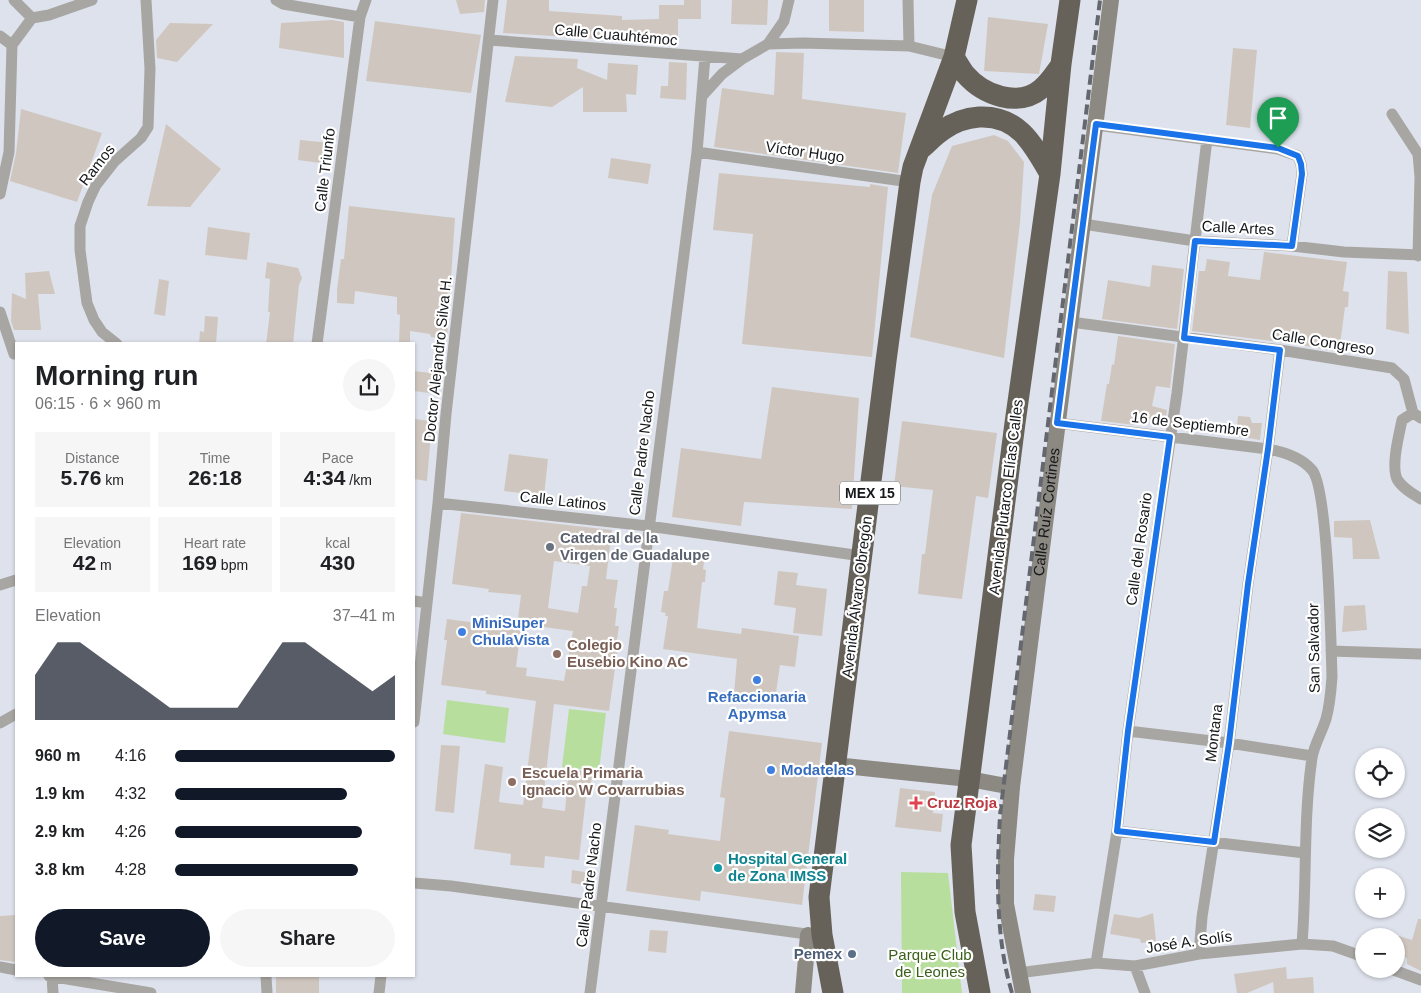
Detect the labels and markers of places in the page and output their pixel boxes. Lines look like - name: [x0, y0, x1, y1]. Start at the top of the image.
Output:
- pin: [1257, 97, 1299, 148]
- place label: Catedral de la Virgen de Guadalupe: [560, 529, 710, 563]
- marker: Catedral de la Virgen de Guadalupe: [544, 541, 556, 553]
- place label: MiniSuper ChulaVista: [472, 614, 550, 648]
- marker: MiniSuper ChulaVista: [456, 626, 468, 638]
- place label: Colegio Eusebio Kino AC: [567, 636, 688, 670]
- marker: Colegio Eusebio Kino AC: [551, 648, 563, 660]
- marker: Refaccionaria Apymsa: [751, 674, 763, 686]
- place label: Refaccionaria Apymsa: [708, 688, 807, 722]
- place label: Modatelas: [781, 761, 854, 778]
- place label: Escuela Primaria Ignacio W Covarrubias: [522, 764, 685, 798]
- marker: Modatelas: [765, 764, 777, 776]
- marker: Escuela Primaria Ignacio W Covarrubias: [506, 776, 518, 788]
- place label: Cruz Roja: [927, 794, 998, 811]
- marker: Cruz Roja: [909, 796, 923, 810]
- place label: Hospital General de Zona IMSS: [728, 850, 847, 884]
- marker: Hospital General de Zona IMSS: [712, 862, 724, 874]
- place label: Pemex: [794, 945, 843, 962]
- marker: Pemex: [846, 948, 858, 960]

